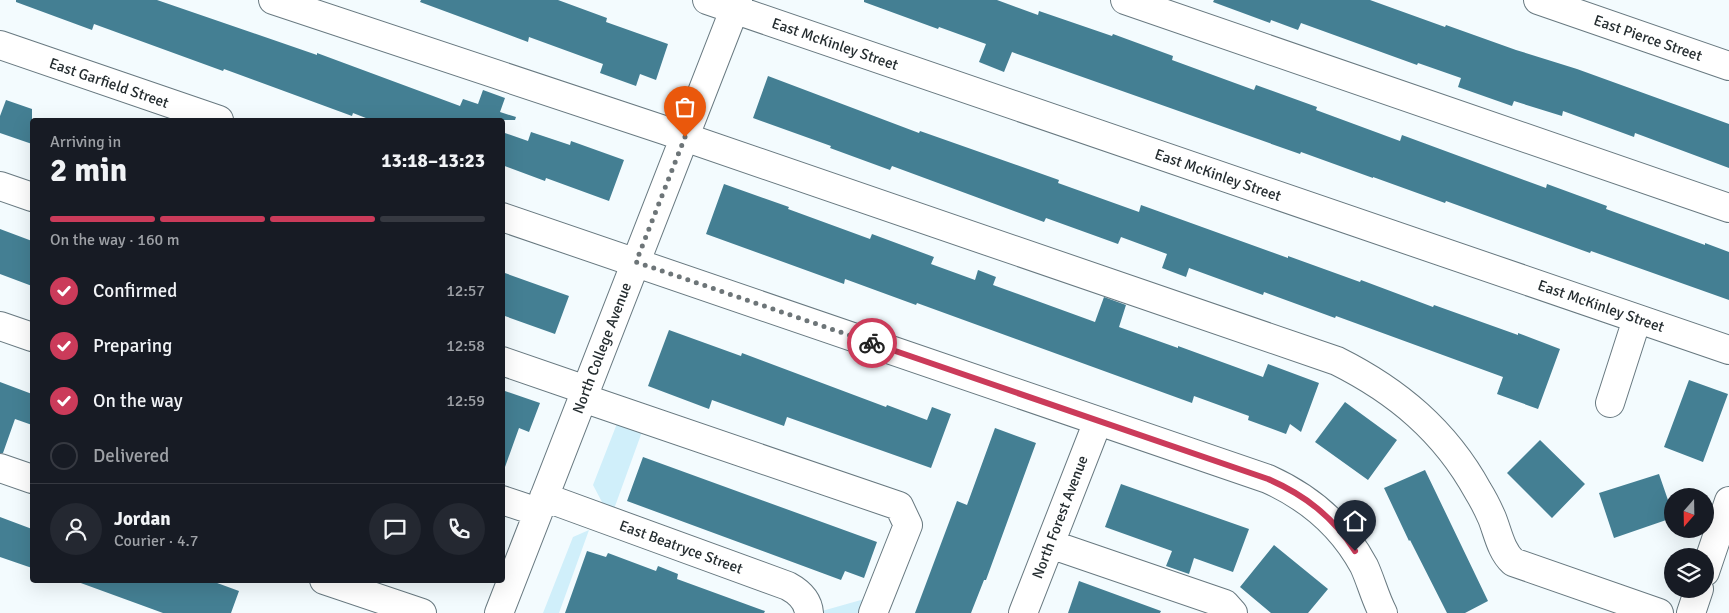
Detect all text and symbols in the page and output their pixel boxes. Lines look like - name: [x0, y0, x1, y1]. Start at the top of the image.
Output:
- street label: East Pierce Street: [1592, 11, 1704, 65]
- street label: East McKinley Street: [769, 14, 901, 74]
- street label: East Garfield Street: [47, 54, 171, 112]
- pin: [664, 86, 706, 137]
- icon: bag: [671, 93, 699, 121]
- text: Arriving in: [50, 132, 121, 152]
- street label: East McKinley Street: [1152, 145, 1284, 205]
- text: 13:18–13:23: [381, 149, 485, 173]
- text: 2 min: [50, 151, 127, 190]
- text: On the way · 160 m: [50, 230, 180, 250]
- street label: East McKinley Street: [1535, 276, 1667, 336]
- icon: check: [50, 277, 78, 305]
- text: Confirmed: [93, 279, 177, 303]
- street label: North College Avenue: [569, 280, 635, 416]
- text: 12:57: [446, 281, 485, 301]
- courier: [847, 318, 897, 368]
- icon: bike: [858, 329, 886, 357]
- icon: check: [50, 332, 78, 360]
- text: Preparing: [93, 334, 172, 358]
- text: 12:58: [446, 336, 485, 356]
- icon: check: [50, 387, 78, 415]
- text: On the way: [93, 389, 183, 413]
- text: 12:59: [446, 391, 485, 411]
- text: Delivered: [93, 444, 169, 468]
- street label: North Forest Avenue: [1028, 453, 1092, 581]
- north arrow: [1664, 488, 1714, 538]
- map controls: [1664, 488, 1714, 598]
- pin: [1334, 500, 1376, 551]
- button: person: [50, 503, 102, 555]
- button: chat: [369, 503, 421, 555]
- button: phone: [433, 503, 485, 555]
- text: Jordan: [114, 507, 171, 531]
- icon: home: [1341, 507, 1369, 535]
- street label: East Beatryce Street: [617, 516, 745, 578]
- text: Courier · 4.7: [114, 531, 198, 551]
- button: layers: [1664, 548, 1714, 598]

